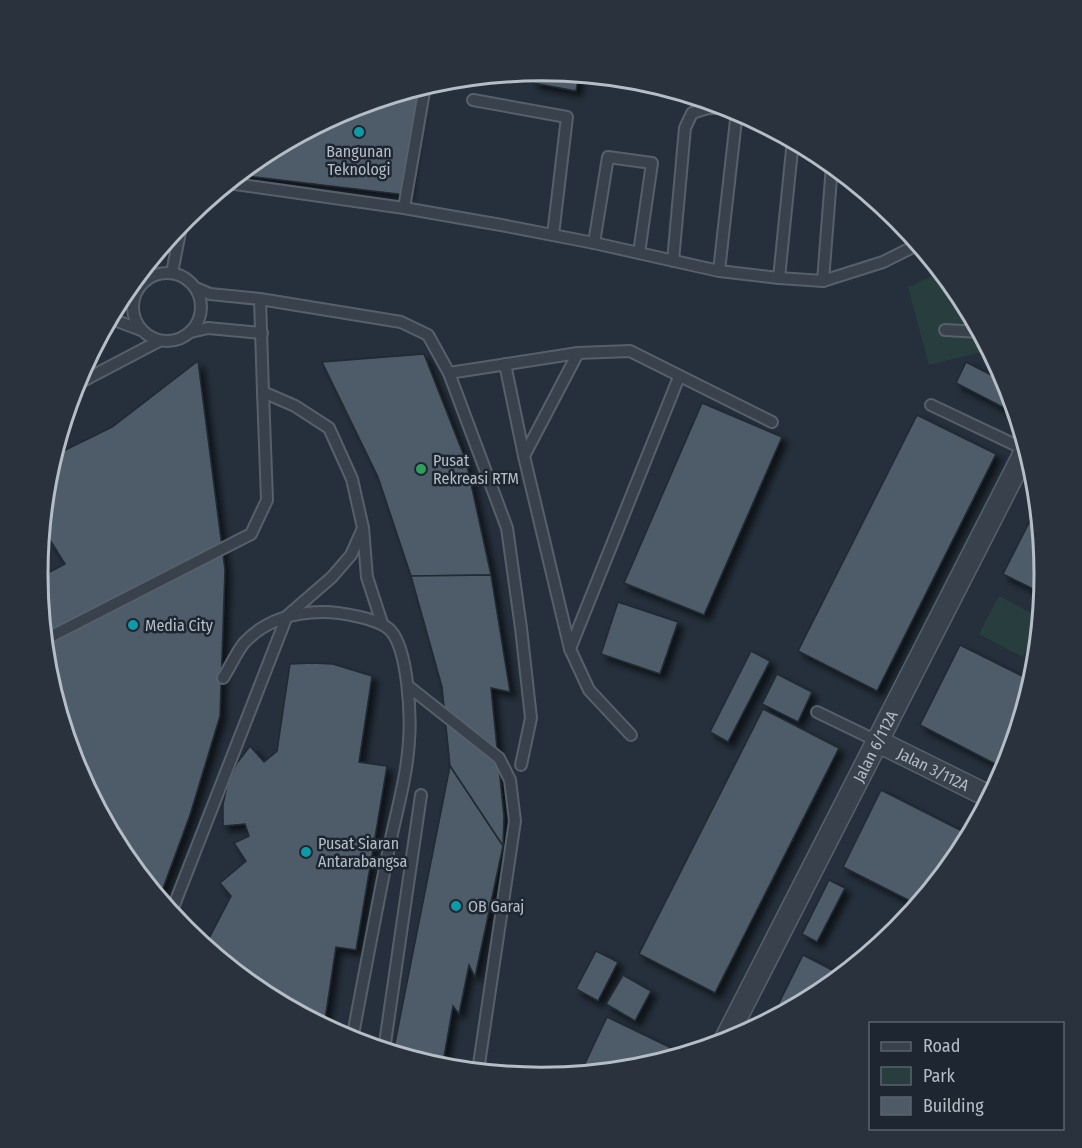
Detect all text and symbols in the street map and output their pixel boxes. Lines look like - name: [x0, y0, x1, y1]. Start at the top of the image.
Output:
- marker: Bangunan Teknologi: [352, 125, 366, 139]
- place label: Bangunan Teknologi: [326, 142, 392, 179]
- place label: Pusat Rekreasi RTM: [433, 451, 519, 488]
- marker: Pusat Rekreasi RTM: [414, 462, 428, 476]
- place label: Media City: [145, 616, 214, 635]
- marker: Media City: [126, 618, 140, 632]
- street label: Jalan 6/112A: [849, 707, 901, 785]
- street label: Jalan 3/112A: [895, 743, 973, 795]
- place label: Pusat Siaran Antarabangsa: [318, 834, 408, 871]
- marker: Pusat Siaran Antarabangsa: [299, 845, 313, 859]
- place label: OB Garaj: [468, 897, 524, 916]
- marker: OB Garaj: [449, 899, 463, 913]
- legend: [869, 1022, 1064, 1130]
- text: Road: [923, 1035, 960, 1057]
- text: Park: [923, 1065, 956, 1087]
- text: Building: [923, 1095, 984, 1117]

